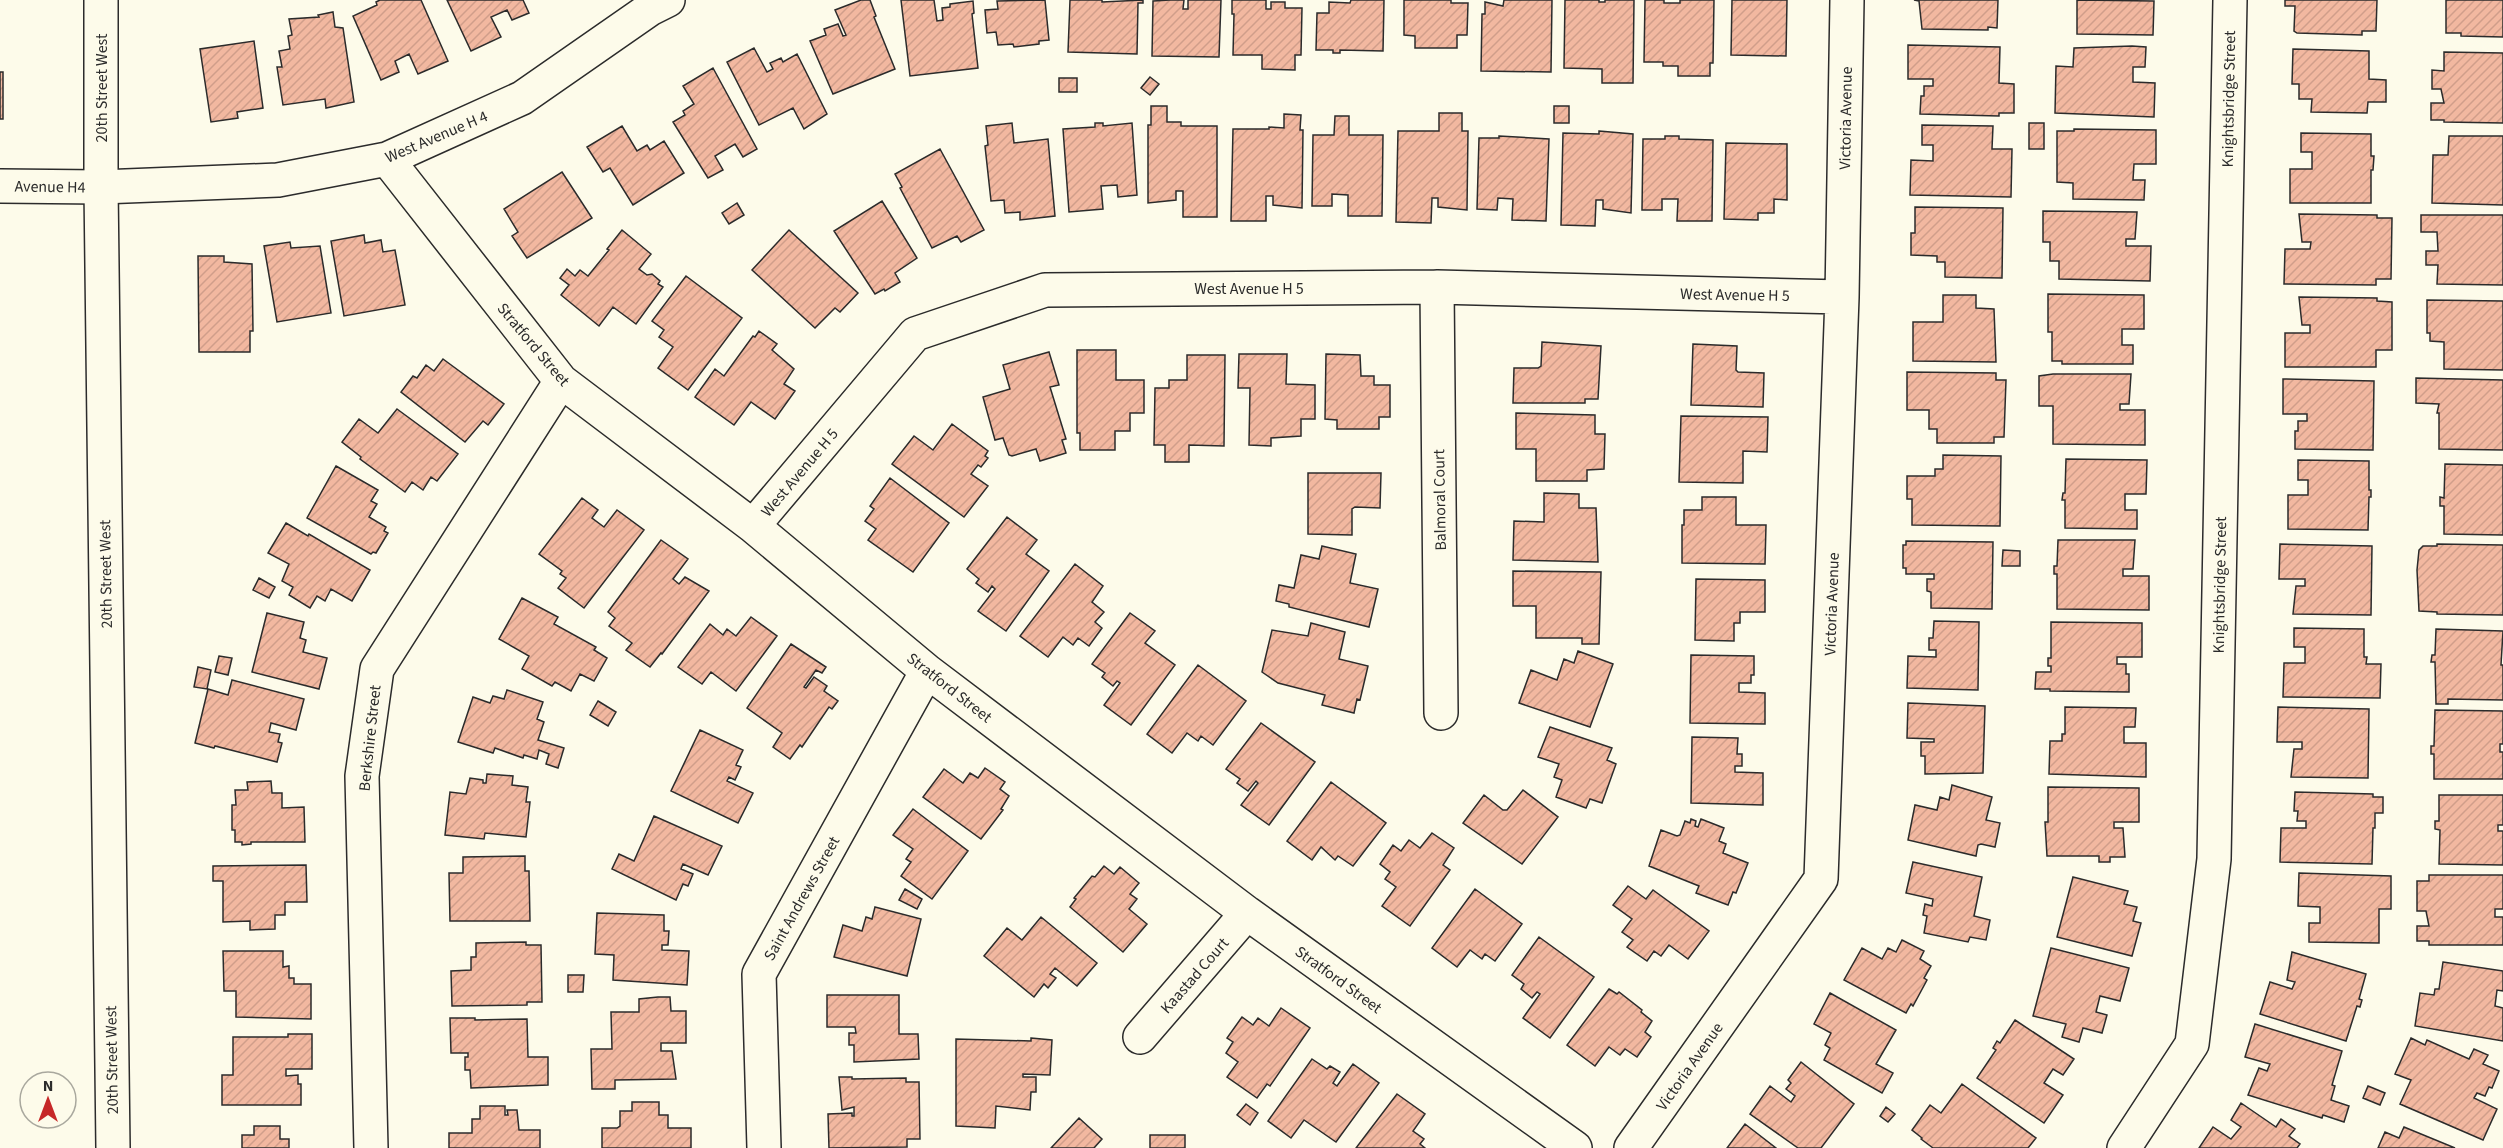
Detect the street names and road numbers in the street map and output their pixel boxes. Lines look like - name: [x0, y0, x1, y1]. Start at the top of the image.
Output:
- street label: Knightsbridge Street: [2217, 30, 2241, 168]
- street label: 20th Street West: [91, 33, 113, 142]
- street label: Victoria Avenue: [1834, 66, 1858, 170]
- street label: West Avenue H 4: [382, 105, 491, 168]
- street label: Avenue H4: [14, 175, 86, 199]
- street label: West Avenue H 5: [1194, 278, 1304, 300]
- street label: West Avenue H 5: [1680, 283, 1790, 307]
- street label: Stratford Street: [492, 298, 575, 391]
- street label: West Avenue H 5: [756, 424, 843, 522]
- street label: Balmoral Court: [1428, 448, 1452, 551]
- street label: Knightsbridge Street: [2208, 516, 2232, 654]
- street label: 20th Street West: [94, 519, 118, 629]
- street label: Victoria Avenue: [1819, 552, 1845, 656]
- street label: Stratford Street: [902, 648, 997, 728]
- street label: Berkshire Street: [353, 683, 387, 792]
- street label: Saint Andrews Street: [759, 832, 846, 965]
- street label: Kaastad Court: [1155, 932, 1234, 1019]
- street label: Stratford Street: [1290, 941, 1387, 1019]
- street label: 20th Street West: [100, 1005, 124, 1115]
- street label: Victoria Avenue: [1651, 1018, 1728, 1115]

